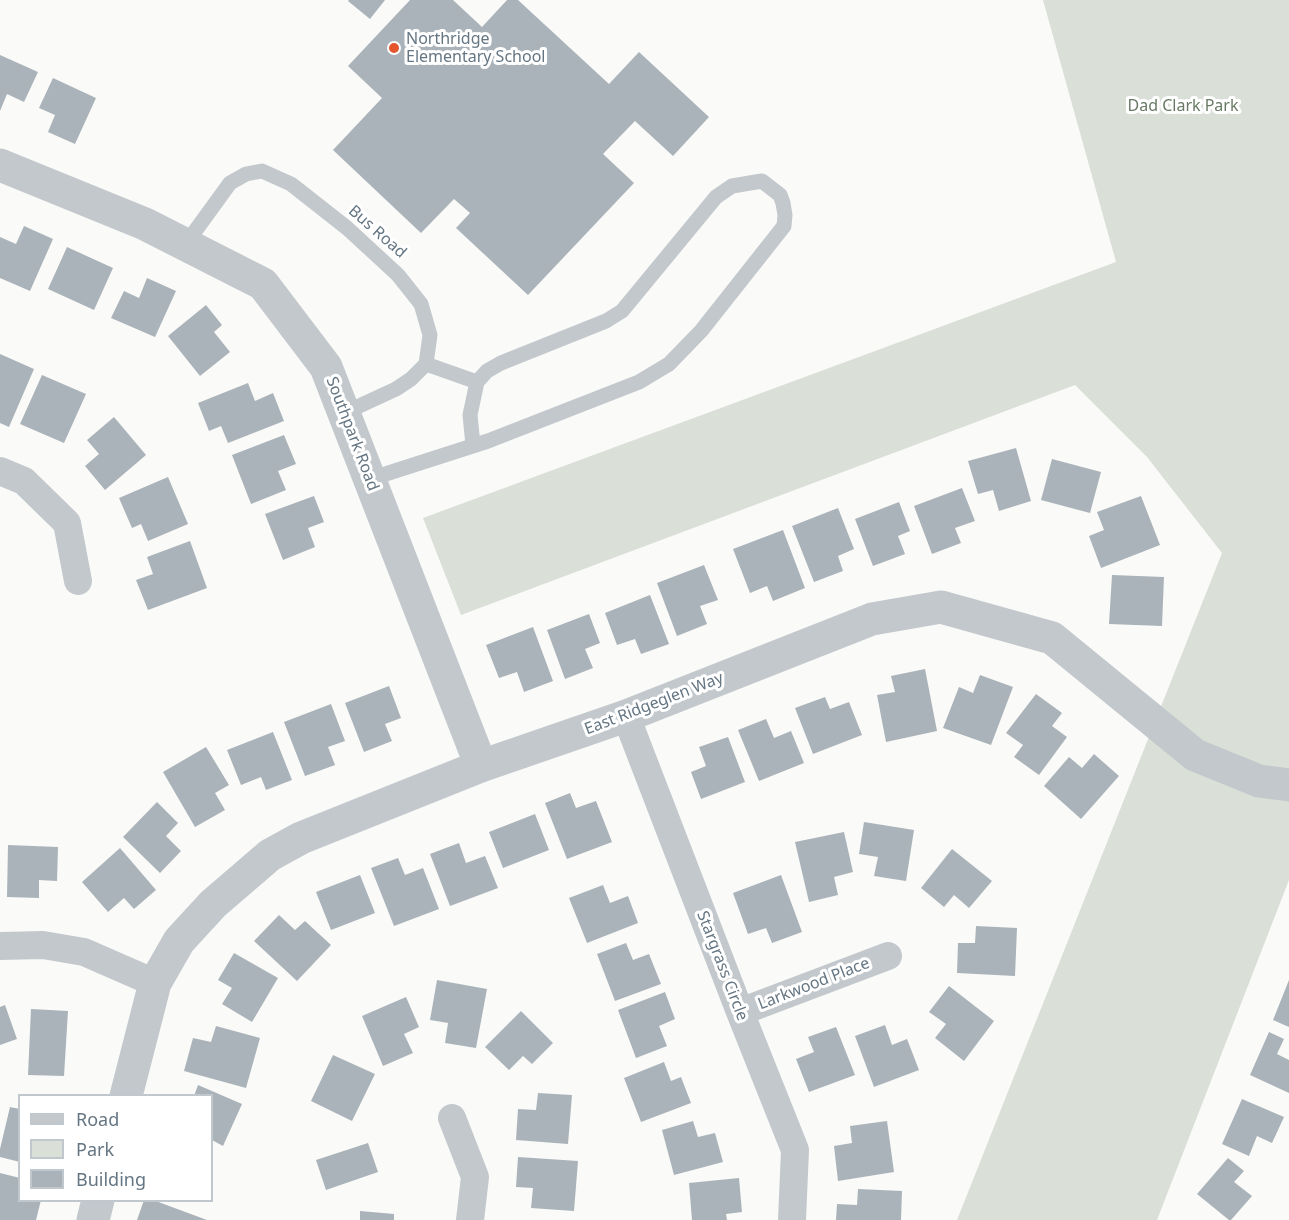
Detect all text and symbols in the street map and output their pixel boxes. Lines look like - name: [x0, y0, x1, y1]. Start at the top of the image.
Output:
- place label: Northridge Elementary School: [406, 29, 545, 67]
- marker: Northridge Elementary School: [387, 41, 401, 55]
- park label: Dad Clark Park: [1128, 96, 1238, 116]
- street label: Bus Road: [344, 202, 410, 262]
- street label: Southpark Road: [321, 374, 383, 494]
- street label: East Ridgeglen Way: [582, 669, 726, 739]
- street label: Stargrass Circle: [692, 908, 752, 1024]
- street label: Larkwood Place: [756, 954, 872, 1014]
- legend: [18, 1094, 213, 1202]
- text: Road: [76, 1107, 119, 1131]
- text: Park: [76, 1137, 114, 1161]
- text: Building: [76, 1167, 146, 1191]

